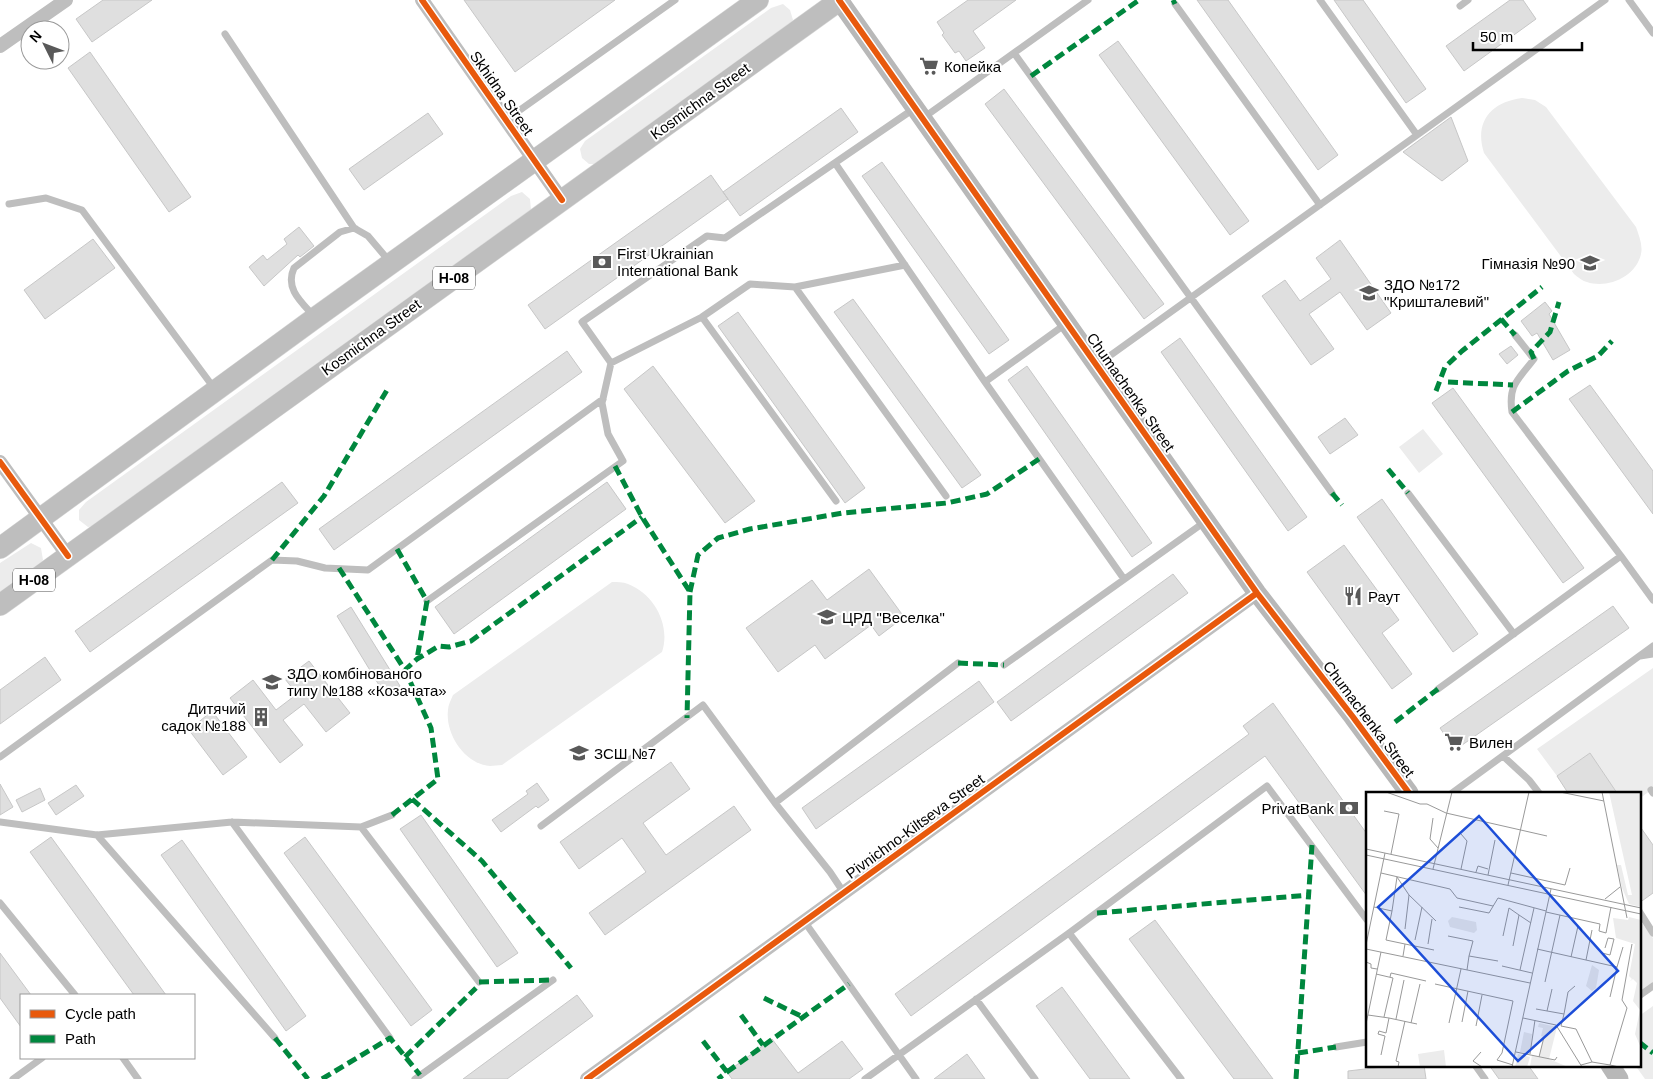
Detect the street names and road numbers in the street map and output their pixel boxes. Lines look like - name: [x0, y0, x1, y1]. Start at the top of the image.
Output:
- street label: Skhidna Street: [467, 48, 538, 139]
- street label: Kosmichna Street: [647, 59, 754, 143]
- road number: Н-08: [433, 266, 475, 290]
- street label: Kosmichna Street: [318, 295, 425, 379]
- street label: Chumachenka Street: [1084, 329, 1179, 455]
- road number: Н-08: [13, 568, 55, 592]
- street label: Chumachenka Street: [1320, 658, 1419, 781]
- street label: Pivnichno-Kiltseva Street: [843, 770, 988, 882]

